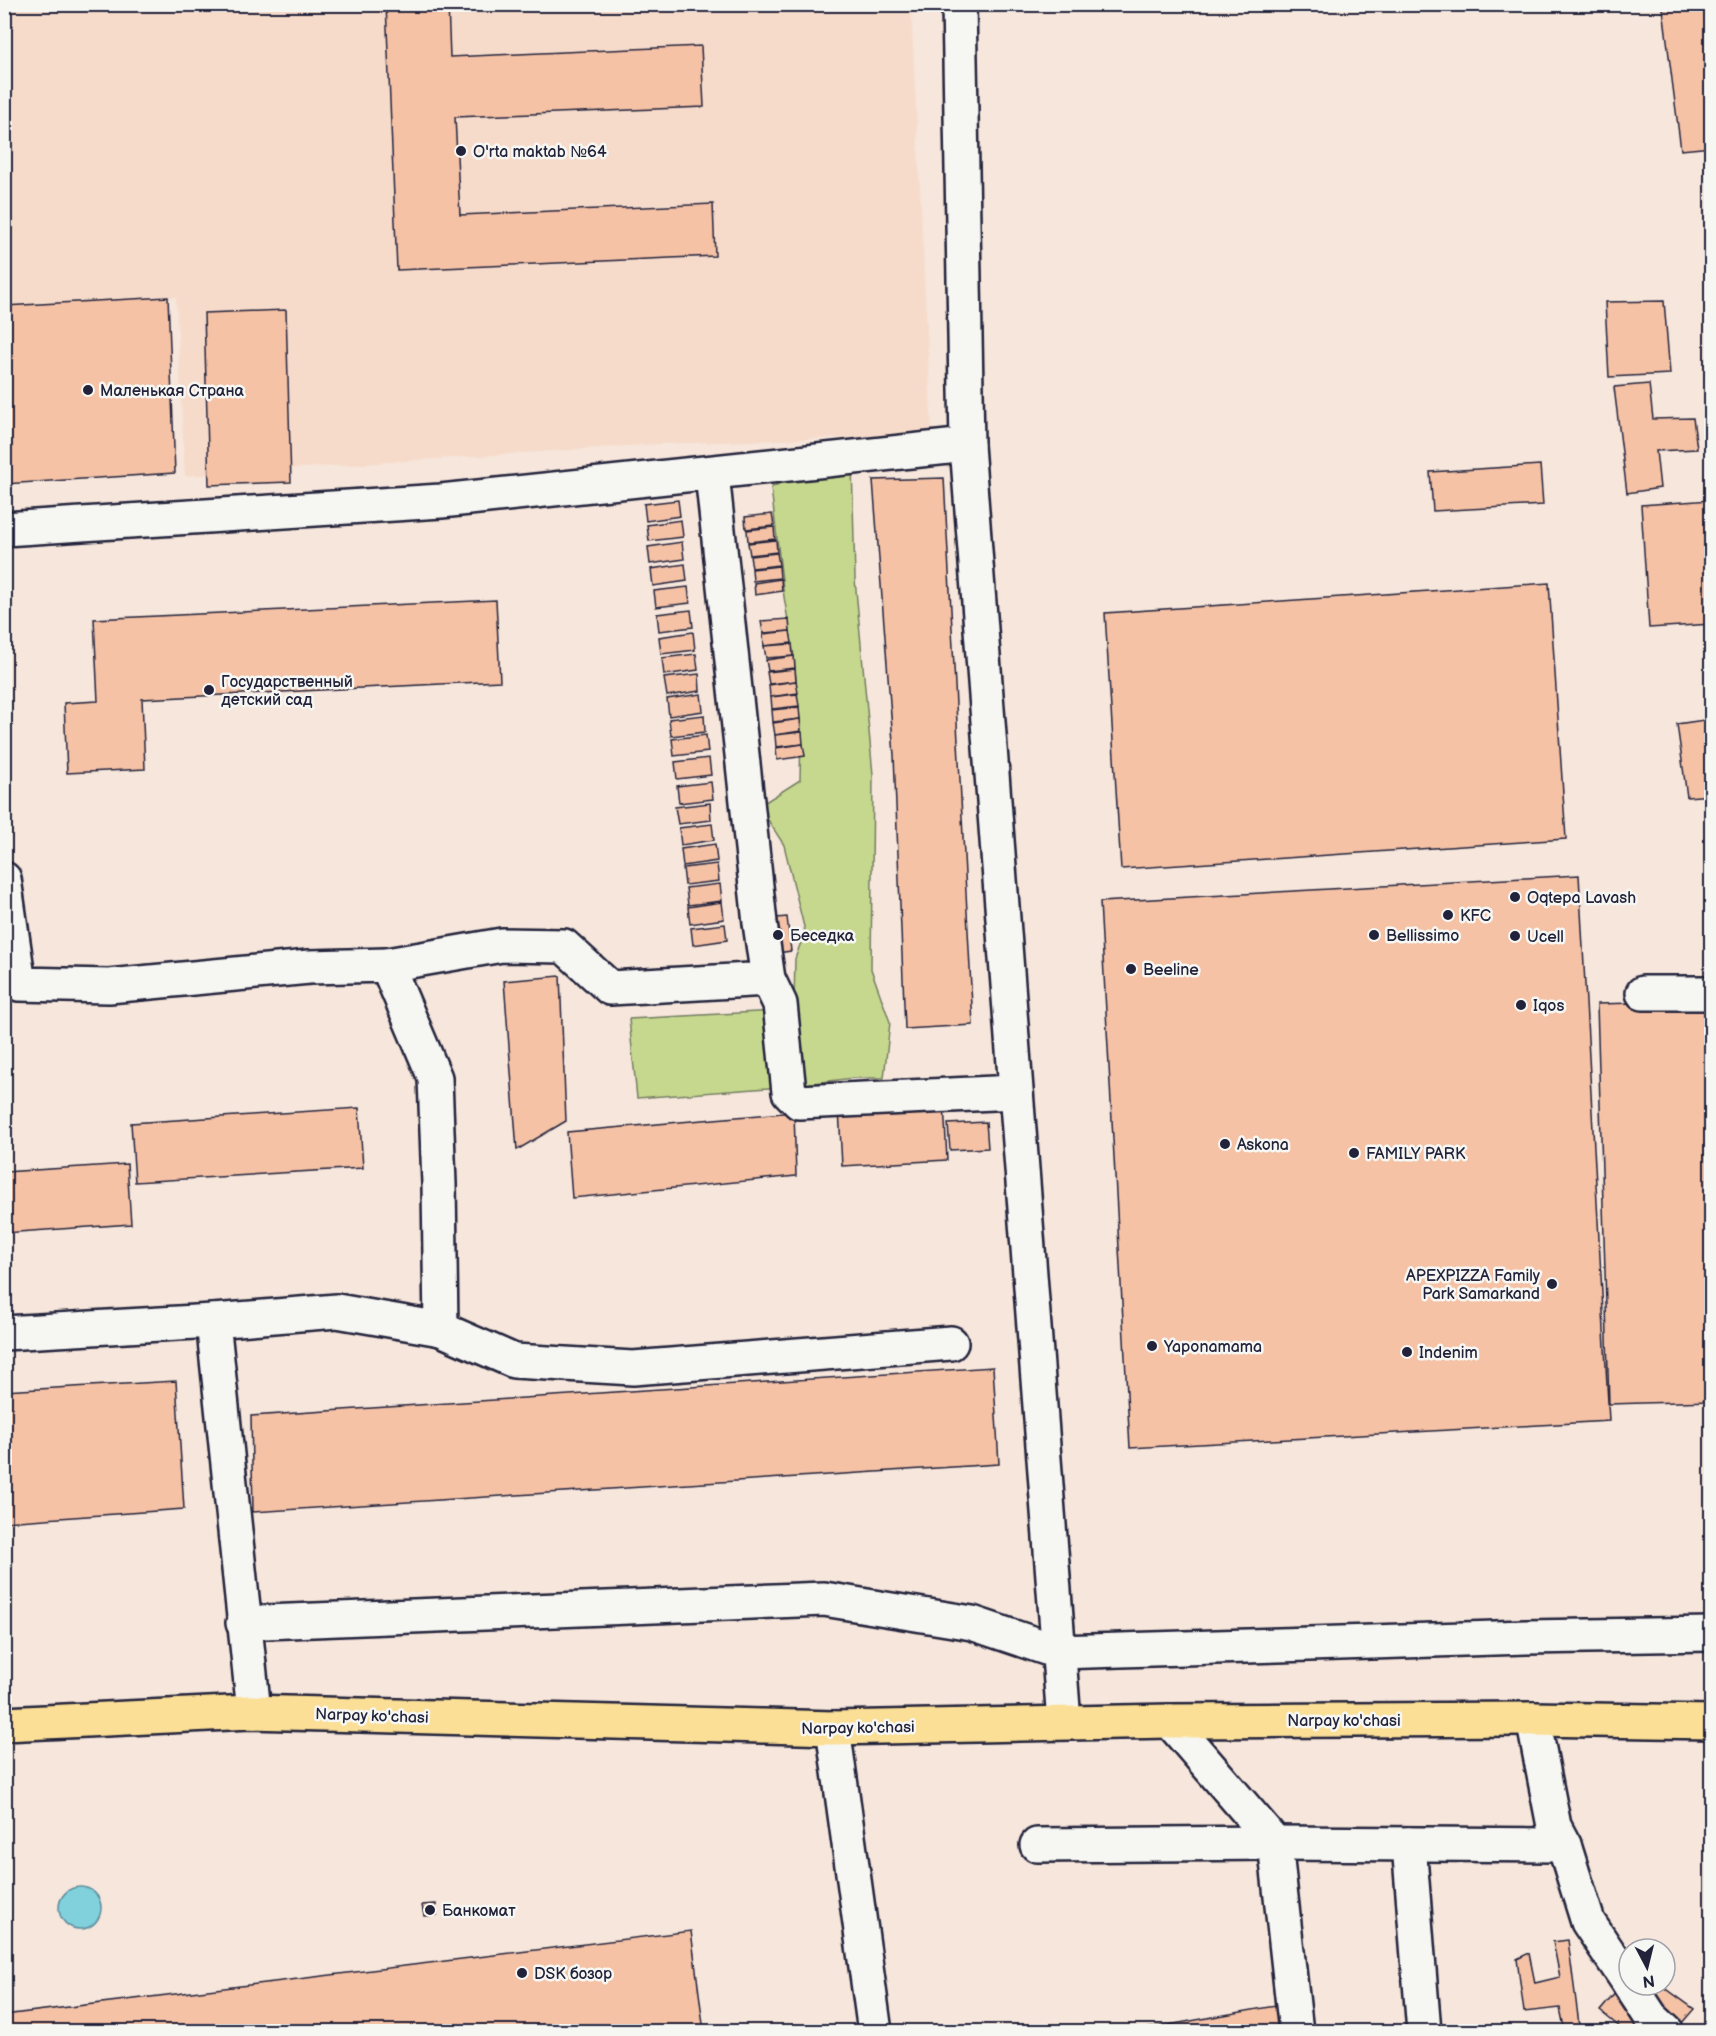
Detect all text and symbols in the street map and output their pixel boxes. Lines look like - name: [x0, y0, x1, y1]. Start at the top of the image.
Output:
- place label: O'rta maktab №64: [473, 143, 607, 162]
- marker: O'rta maktab №64: [454, 144, 468, 158]
- place label: Маленькая Страна: [100, 382, 245, 401]
- marker: Маленькая Страна: [81, 383, 95, 397]
- place label: Государственный детский сад: [221, 673, 353, 710]
- marker: Государственный детский сад: [202, 683, 216, 697]
- place label: Oqtepa Lavash: [1527, 889, 1636, 908]
- marker: Oqtepa Lavash: [1508, 890, 1522, 904]
- place label: KFC: [1460, 907, 1491, 926]
- marker: KFC: [1441, 908, 1455, 922]
- place label: Беседка: [790, 927, 855, 946]
- place label: Bellissimo: [1386, 927, 1459, 946]
- marker: Беседка: [771, 928, 785, 942]
- marker: Bellissimo: [1367, 928, 1381, 942]
- place label: Ucell: [1527, 928, 1564, 947]
- marker: Ucell: [1508, 929, 1522, 943]
- place label: Beeline: [1143, 961, 1199, 980]
- marker: Beeline: [1124, 962, 1138, 976]
- place label: Iqos: [1533, 997, 1564, 1016]
- marker: Iqos: [1514, 998, 1528, 1012]
- place label: Askona: [1237, 1136, 1289, 1155]
- marker: Askona: [1218, 1137, 1232, 1151]
- place label: FAMILY PARK: [1366, 1145, 1466, 1164]
- marker: FAMILY PARK: [1347, 1146, 1361, 1160]
- place label: APEXPIZZA Family Park Samarkand: [1406, 1267, 1541, 1304]
- marker: APEXPIZZA Family Park Samarkand: [1545, 1277, 1559, 1291]
- place label: Yaponamama: [1163, 1338, 1262, 1357]
- marker: Yaponamama: [1145, 1339, 1159, 1353]
- place label: Indenim: [1419, 1344, 1478, 1363]
- marker: Indenim: [1400, 1345, 1414, 1359]
- street label: Narpay ko'chasi: [315, 1705, 429, 1728]
- street label: Narpay ko'chasi: [1287, 1712, 1401, 1731]
- street label: Narpay ko'chasi: [801, 1718, 915, 1739]
- place label: Банкомат: [442, 1902, 516, 1921]
- marker: Банкомат: [423, 1903, 437, 1917]
- north arrow: [1617, 1937, 1677, 1997]
- place label: DSK бозор: [534, 1965, 612, 1984]
- marker: DSK бозор: [515, 1966, 529, 1980]
- text: N: [1642, 1970, 1656, 1991]

